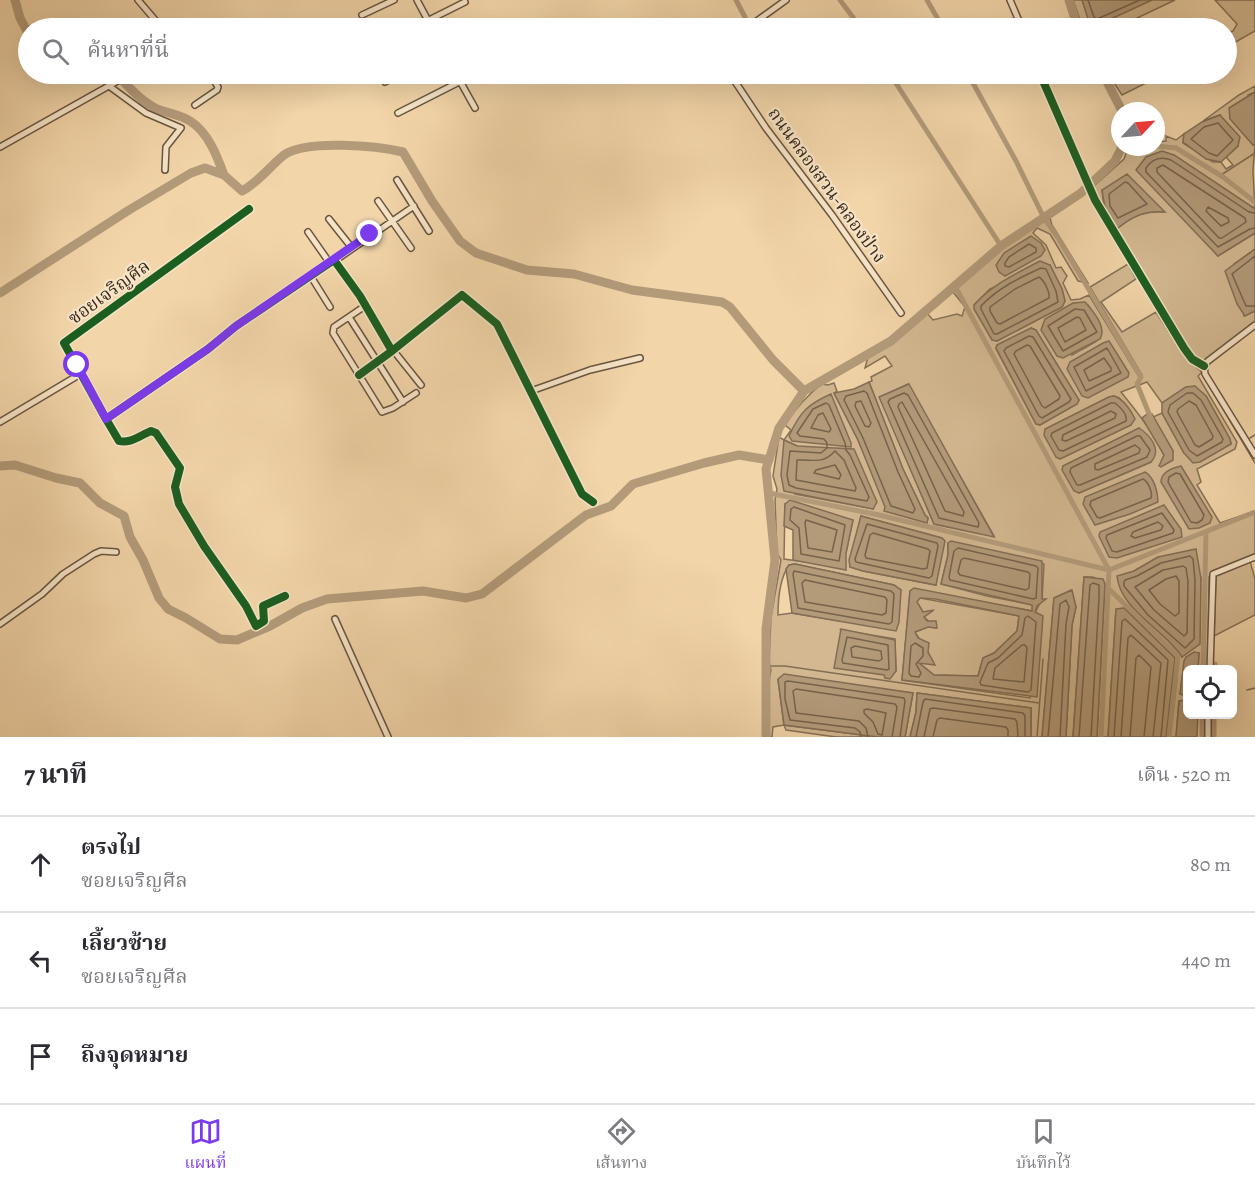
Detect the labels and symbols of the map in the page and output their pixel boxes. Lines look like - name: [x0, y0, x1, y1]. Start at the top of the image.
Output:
- north arrow: [1111, 102, 1165, 156]
- street label: ถนนคลองสวน-คลองป่าง: [762, 103, 892, 267]
- route end: [356, 220, 382, 246]
- street label: ซอยเจริญศีล: [63, 254, 155, 330]
- route start: [63, 351, 89, 377]

